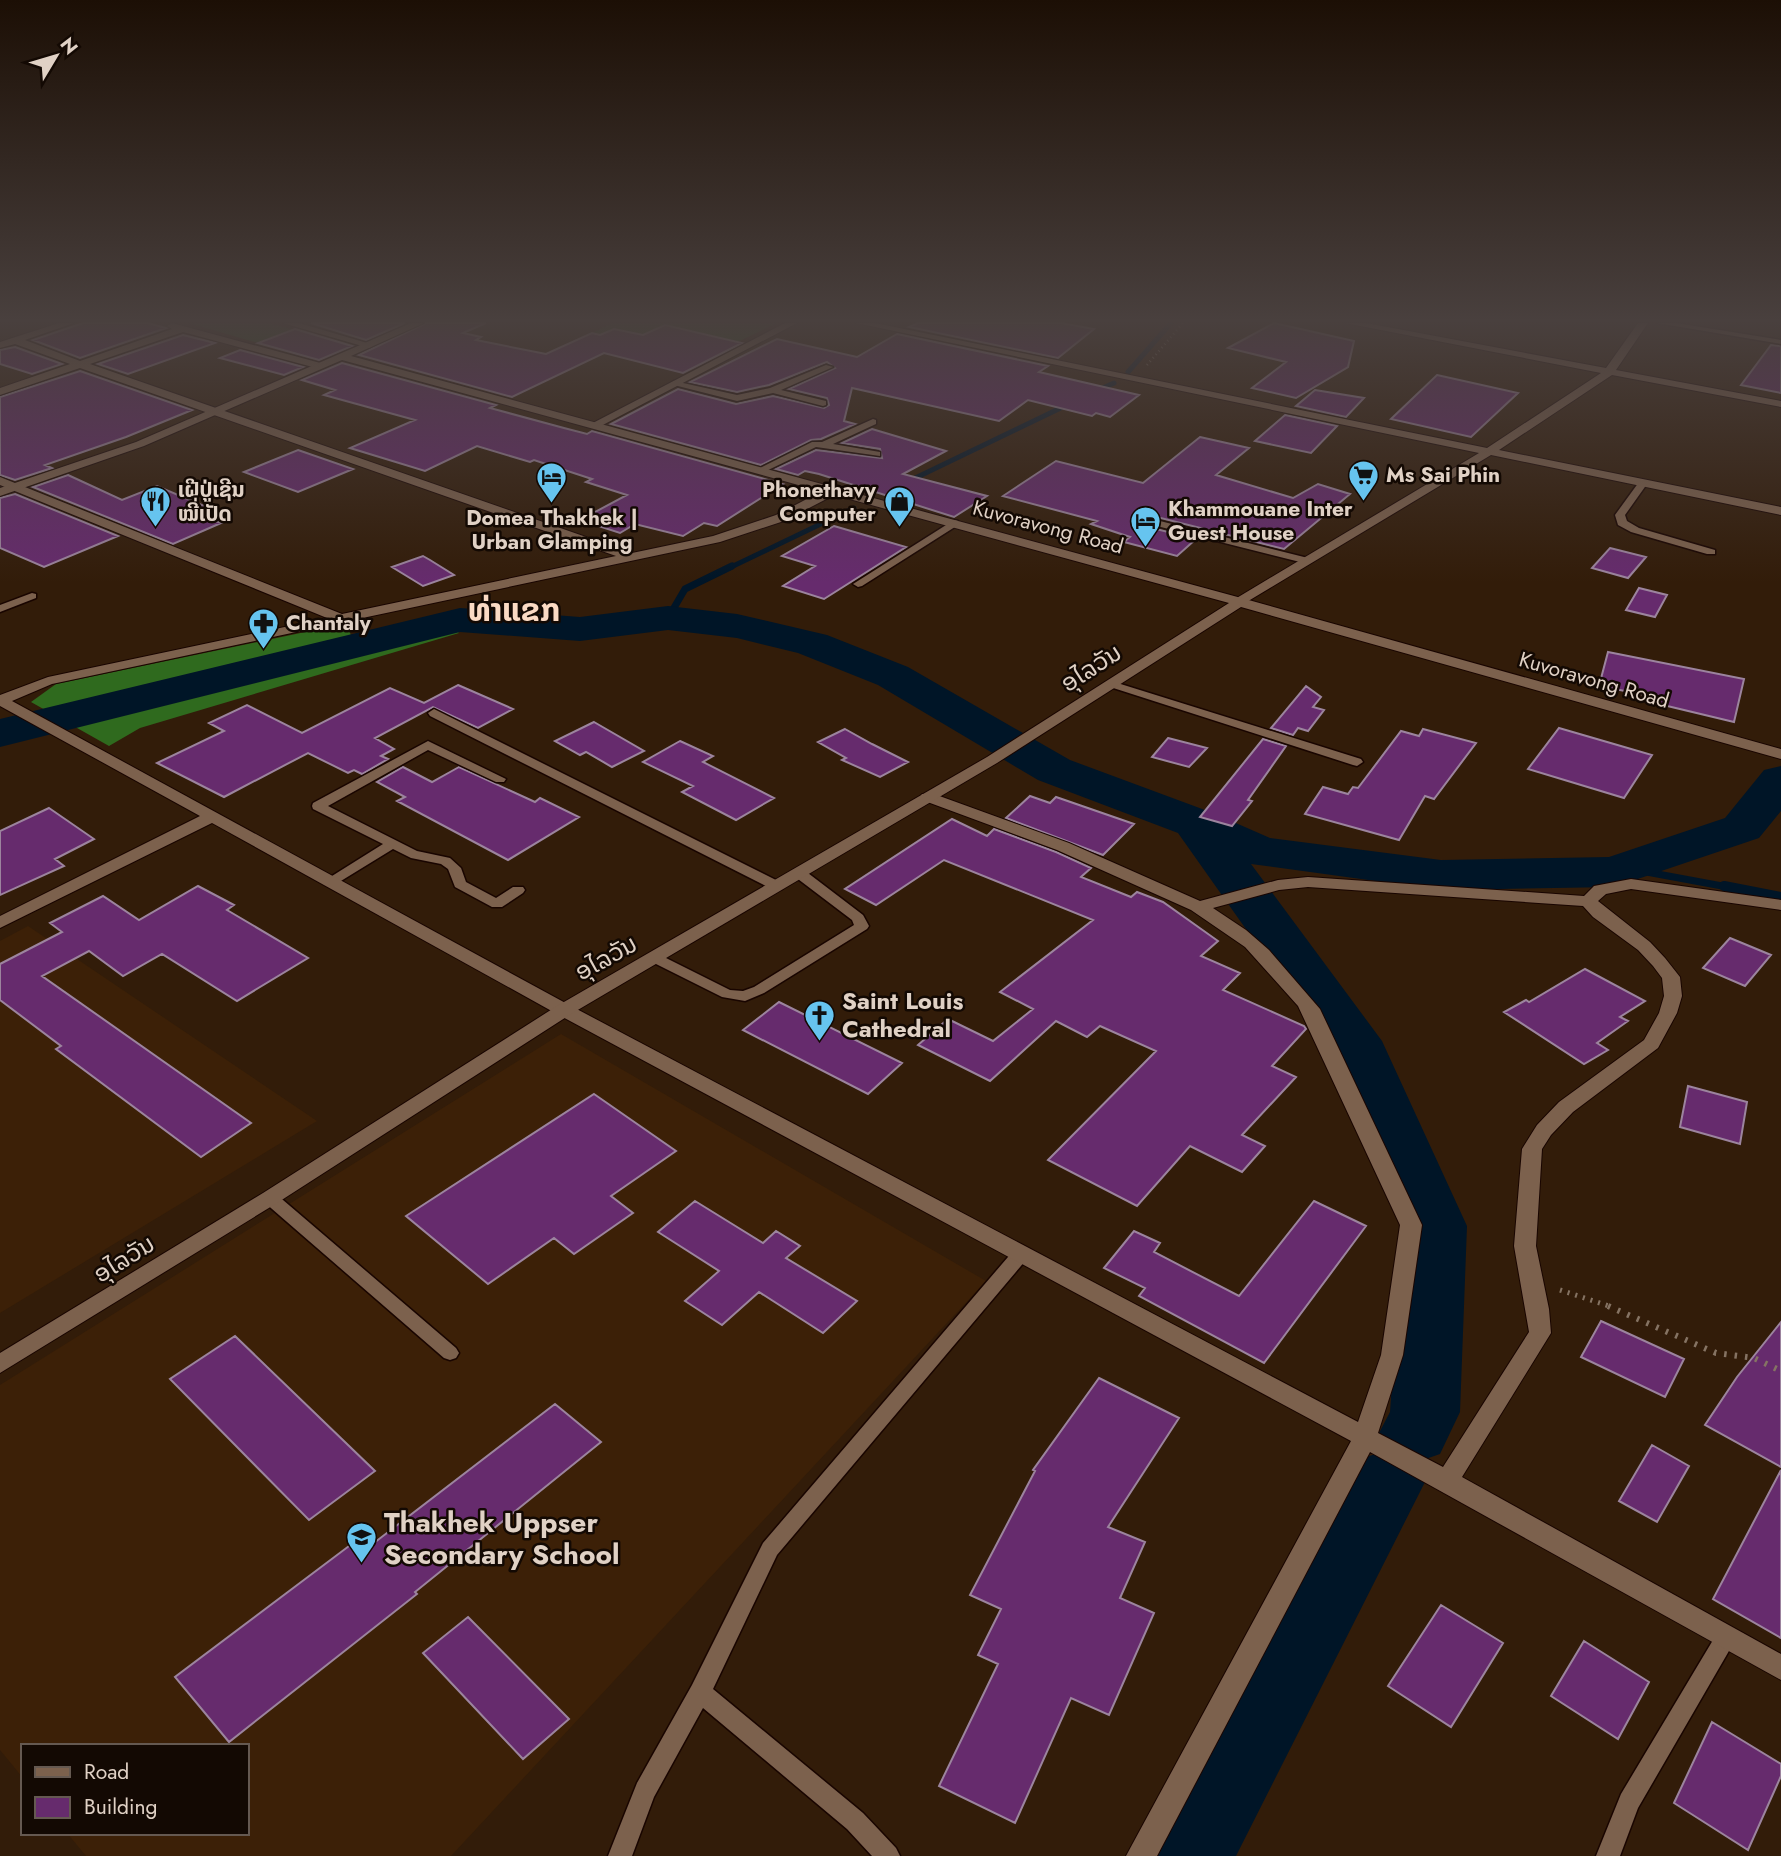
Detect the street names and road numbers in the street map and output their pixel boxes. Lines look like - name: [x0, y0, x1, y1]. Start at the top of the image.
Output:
- street label: Kuvoravong Road: [969, 492, 1127, 562]
- street label: ອຸໄລວັນ: [1053, 635, 1128, 700]
- street label: Kuvoravong Road: [1515, 644, 1673, 716]
- street label: ອຸໄລວັນ: [568, 926, 643, 989]
- street label: ອຸໄລວັນ: [86, 1226, 161, 1291]

